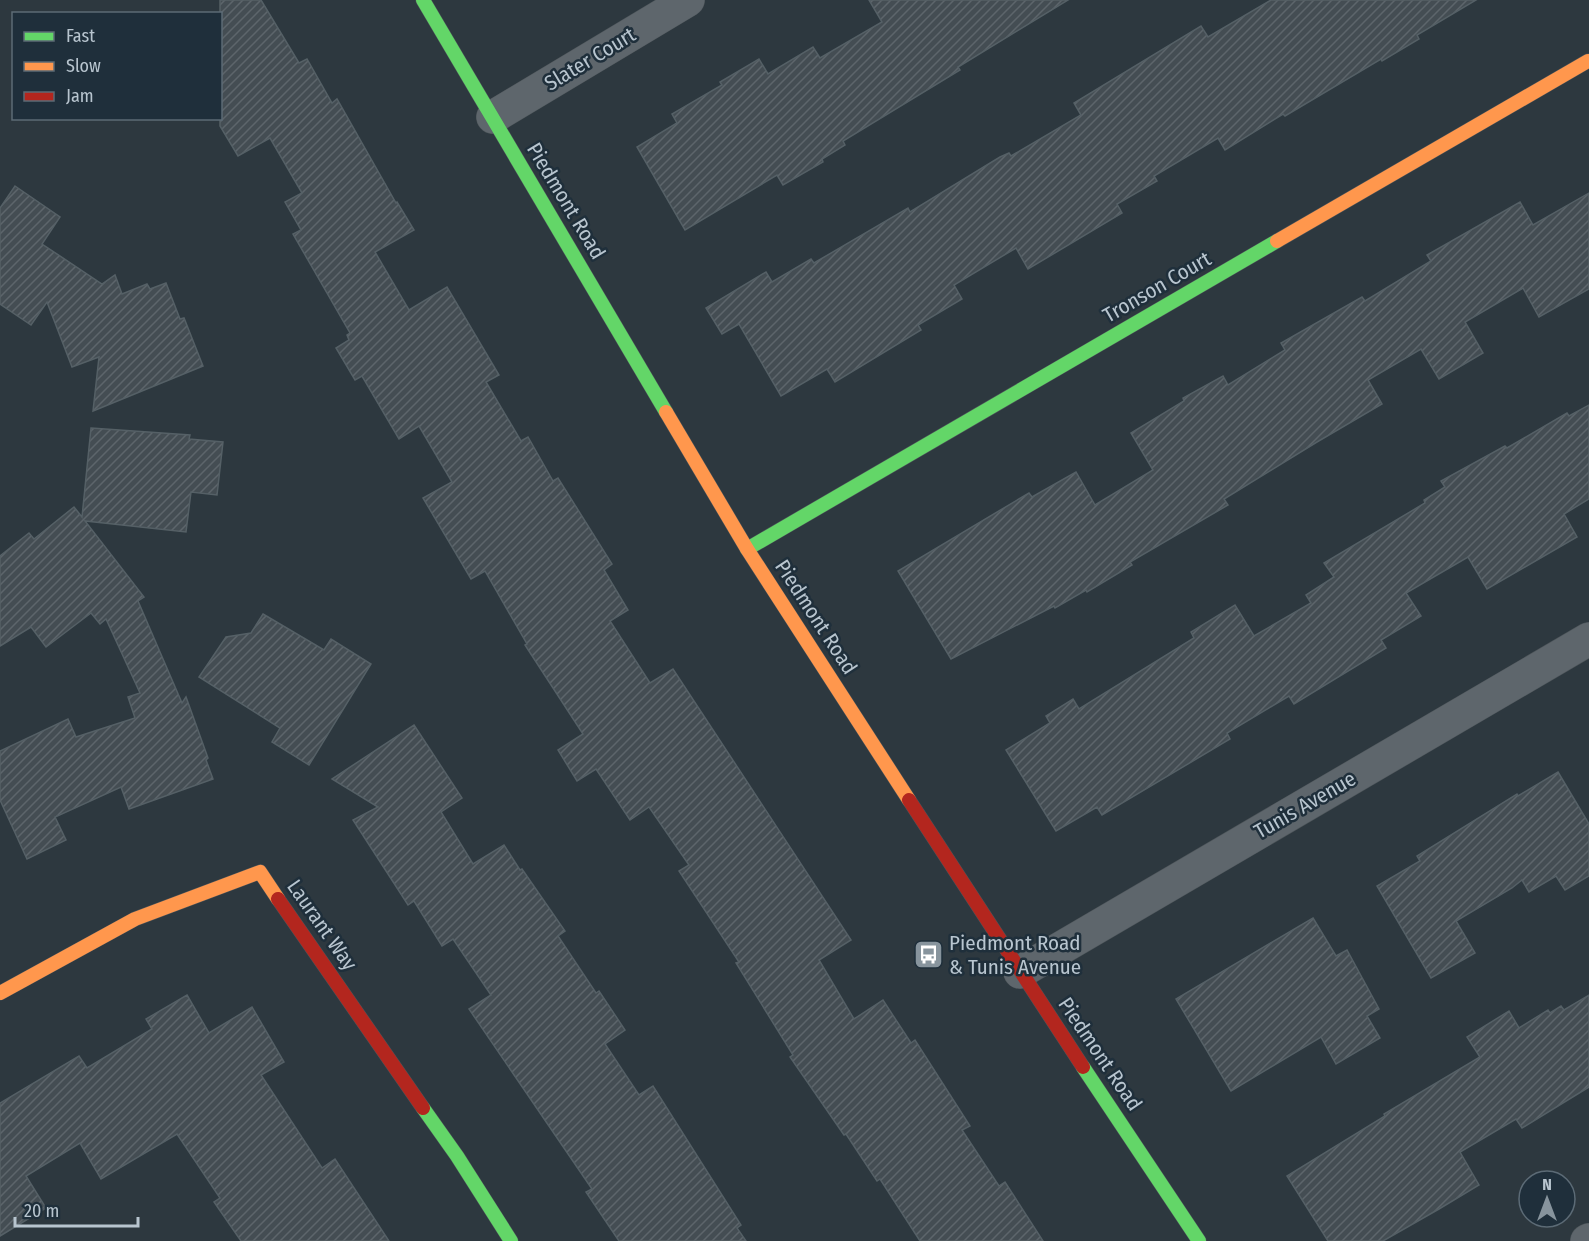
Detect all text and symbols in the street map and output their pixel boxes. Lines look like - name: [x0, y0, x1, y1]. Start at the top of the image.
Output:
- legend: [12, 12, 222, 120]
- street label: Slater Court: [540, 22, 640, 96]
- text: Fast: [66, 25, 95, 47]
- text: Slow: [66, 55, 101, 77]
- text: Jam: [66, 85, 94, 107]
- street label: Piedmont Road: [521, 138, 611, 264]
- street label: Tronson Court: [1098, 246, 1216, 328]
- street label: Piedmont Road: [769, 555, 863, 679]
- street label: Tunis Avenue: [1249, 765, 1361, 845]
- street label: Laurant Way: [281, 875, 363, 976]
- place label: Piedmont Road & Tunis Avenue: [949, 930, 1081, 980]
- bus stop icon: Piedmont Road & Tunis Avenue: [912, 939, 944, 971]
- street label: Piedmont Road: [1052, 992, 1148, 1116]
- north arrow: [1517, 1169, 1577, 1229]
- text: N: [1542, 1175, 1552, 1194]
- scale bar: [15, 1190, 138, 1228]
- text: 20 m: [24, 1200, 59, 1222]

